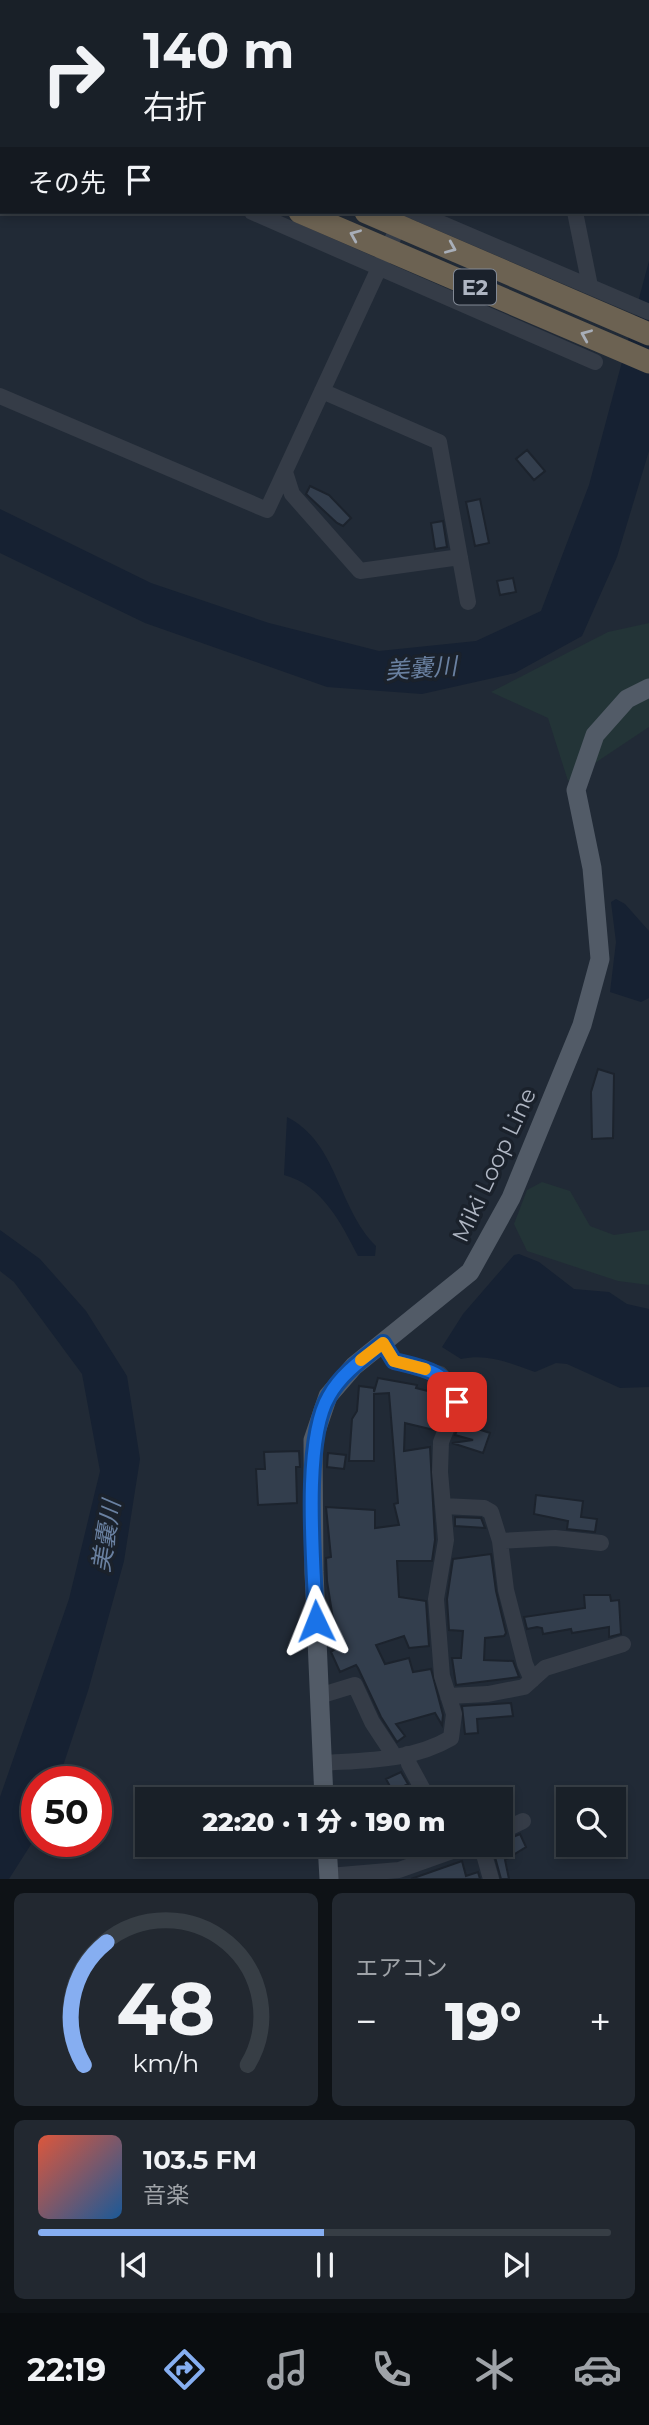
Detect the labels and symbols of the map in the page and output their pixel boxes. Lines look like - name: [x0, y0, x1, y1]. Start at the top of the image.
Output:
- one-way arrow: [349, 229, 362, 243]
- one-way arrow: [445, 240, 457, 254]
- road number: E2: [454, 270, 496, 304]
- one-way arrow: [581, 329, 593, 343]
- water label: 美嚢川: [384, 651, 461, 685]
- street label: Miki Loop Line: [446, 1083, 542, 1247]
- pin: [427, 1372, 487, 1432]
- water label: 美嚢川: [86, 1495, 126, 1574]
- position arrow: [279, 1584, 353, 1658]
- speed limit sign: 50: [21, 1766, 112, 1857]

